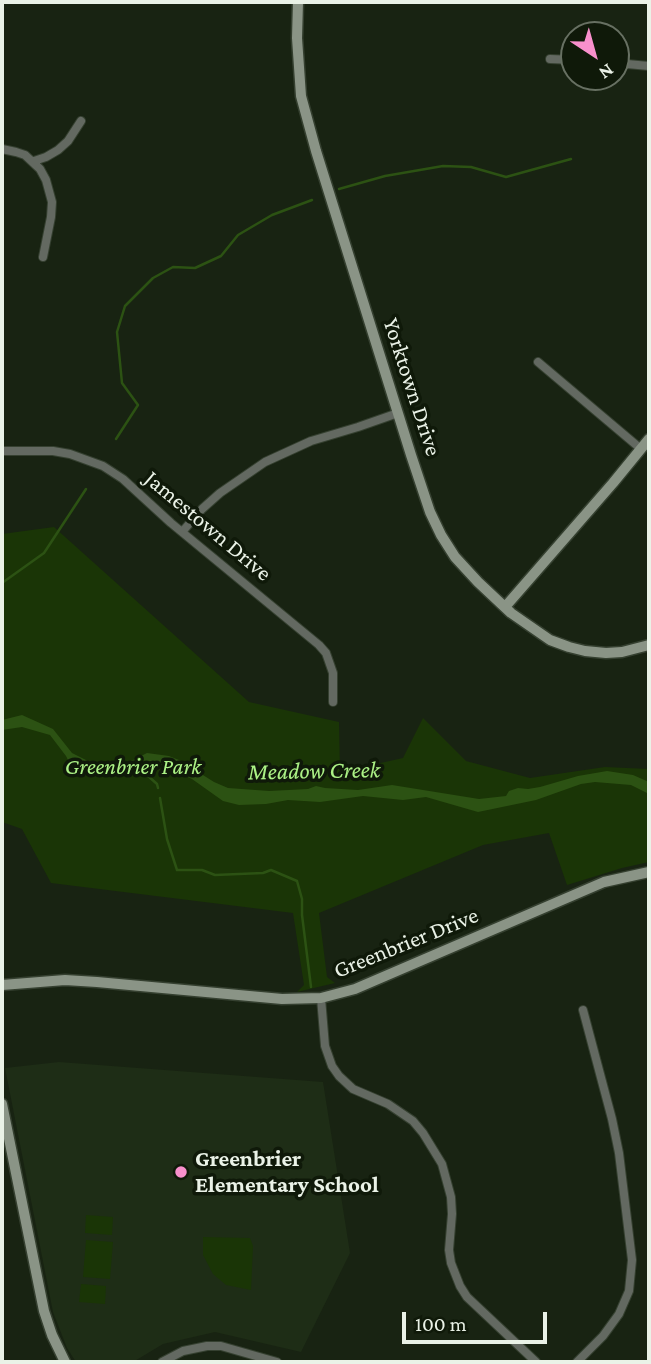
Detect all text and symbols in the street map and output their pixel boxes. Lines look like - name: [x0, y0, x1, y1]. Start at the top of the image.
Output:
- north arrow: [560, 21, 630, 91]
- text: N: [595, 59, 618, 84]
- street label: Yorktown Drive: [377, 315, 447, 459]
- street label: Jamestown Drive: [139, 465, 277, 587]
- park label: Greenbrier Park: [65, 753, 201, 781]
- water label: Meadow Creek: [248, 755, 380, 787]
- street label: Greenbrier Drive: [330, 901, 482, 985]
- place label: Greenbrier Elementary School: [195, 1145, 379, 1199]
- marker: Greenbrier Elementary School: [173, 1164, 189, 1180]
- scale bar: [406, 1298, 551, 1342]
- text: 100 m: [415, 1312, 467, 1336]

